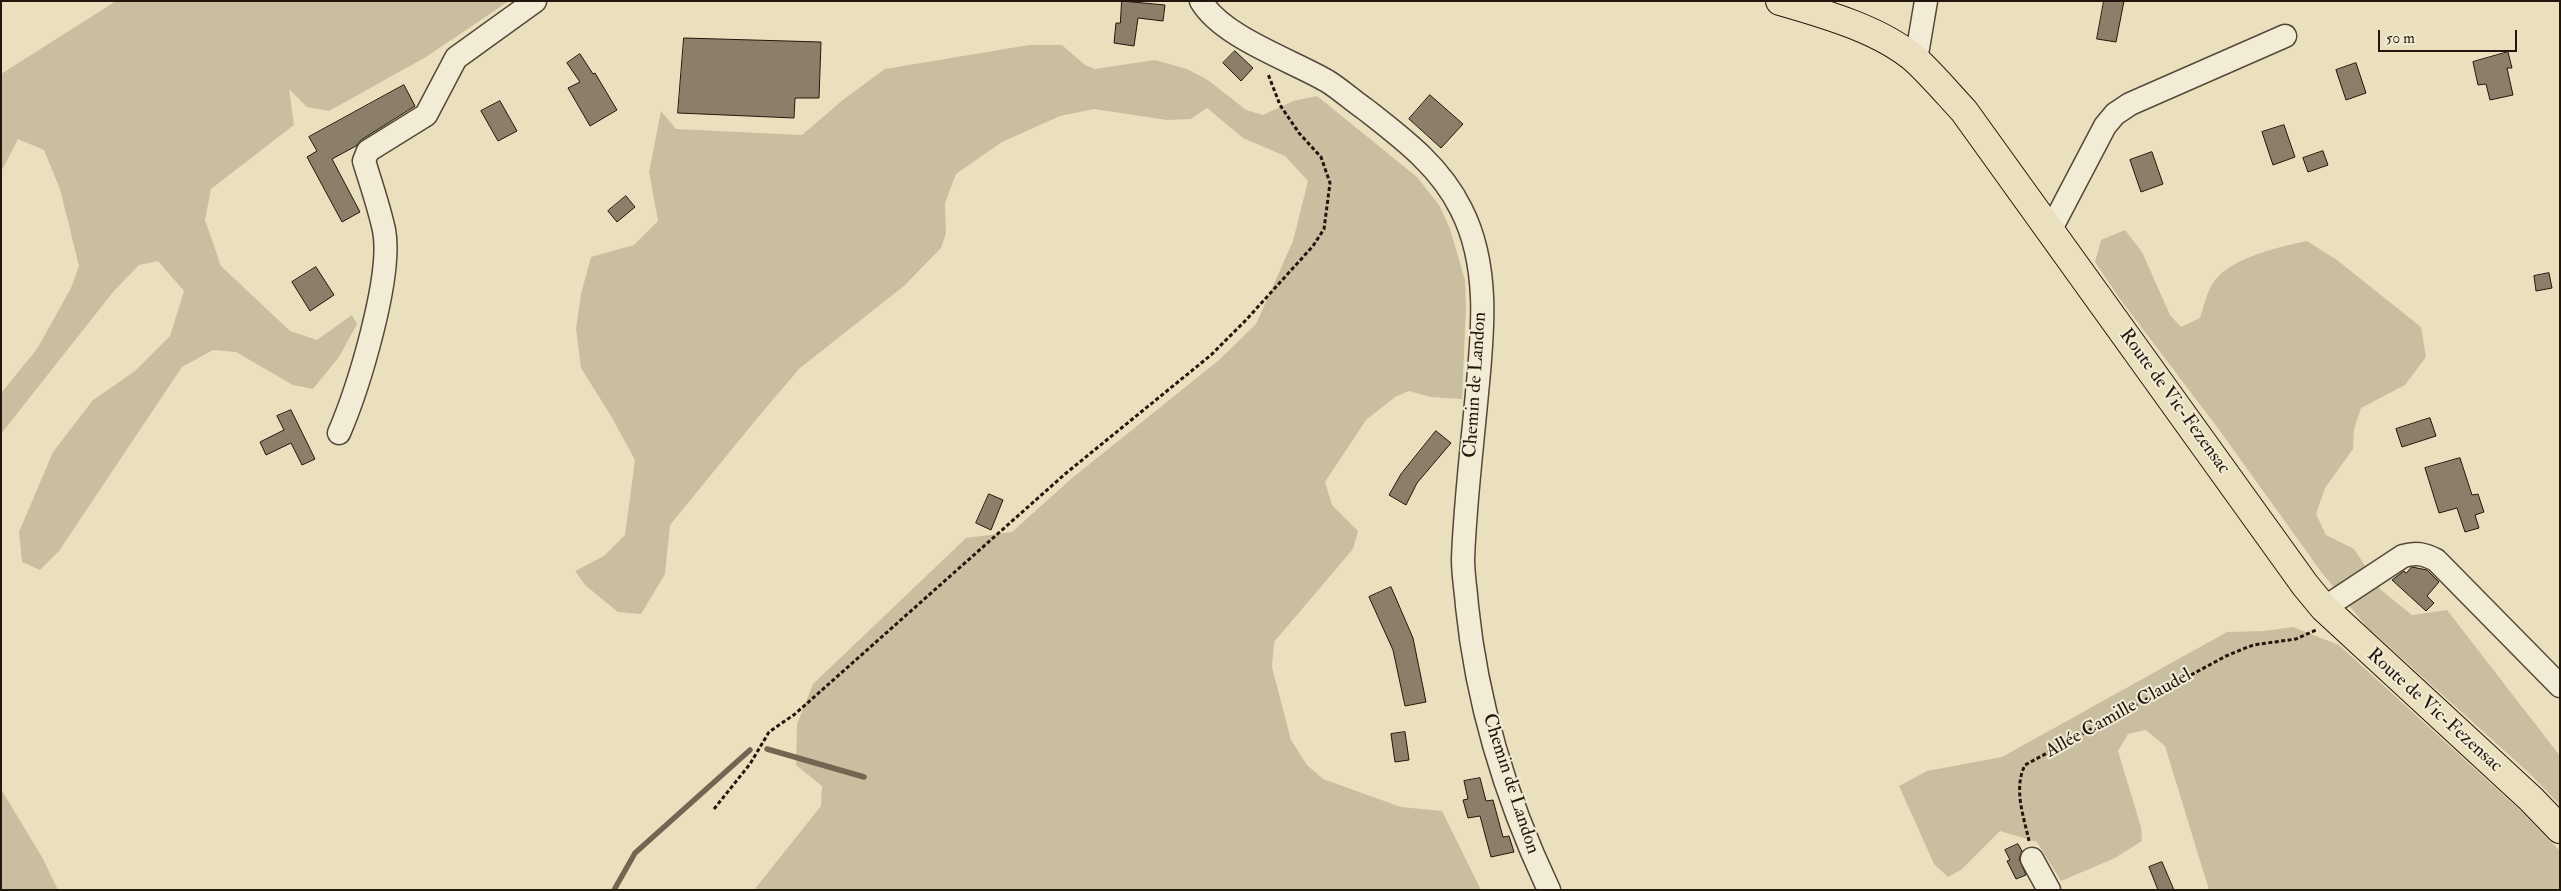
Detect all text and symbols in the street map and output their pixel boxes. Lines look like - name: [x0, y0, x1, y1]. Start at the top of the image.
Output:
- scale bar: [2381, 20, 2520, 52]
- text: 50 m: [2386, 29, 2415, 48]
- street label: Chemin de Landon: [1460, 311, 1492, 459]
- street label: Route de Vic-Fezensac: [2114, 325, 2234, 479]
- street label: Route de Vic-Fezensac: [2362, 644, 2506, 778]
- street label: Allée Camille Claudel: [2042, 664, 2196, 764]
- street label: Chemin de Landon: [1477, 711, 1543, 857]

